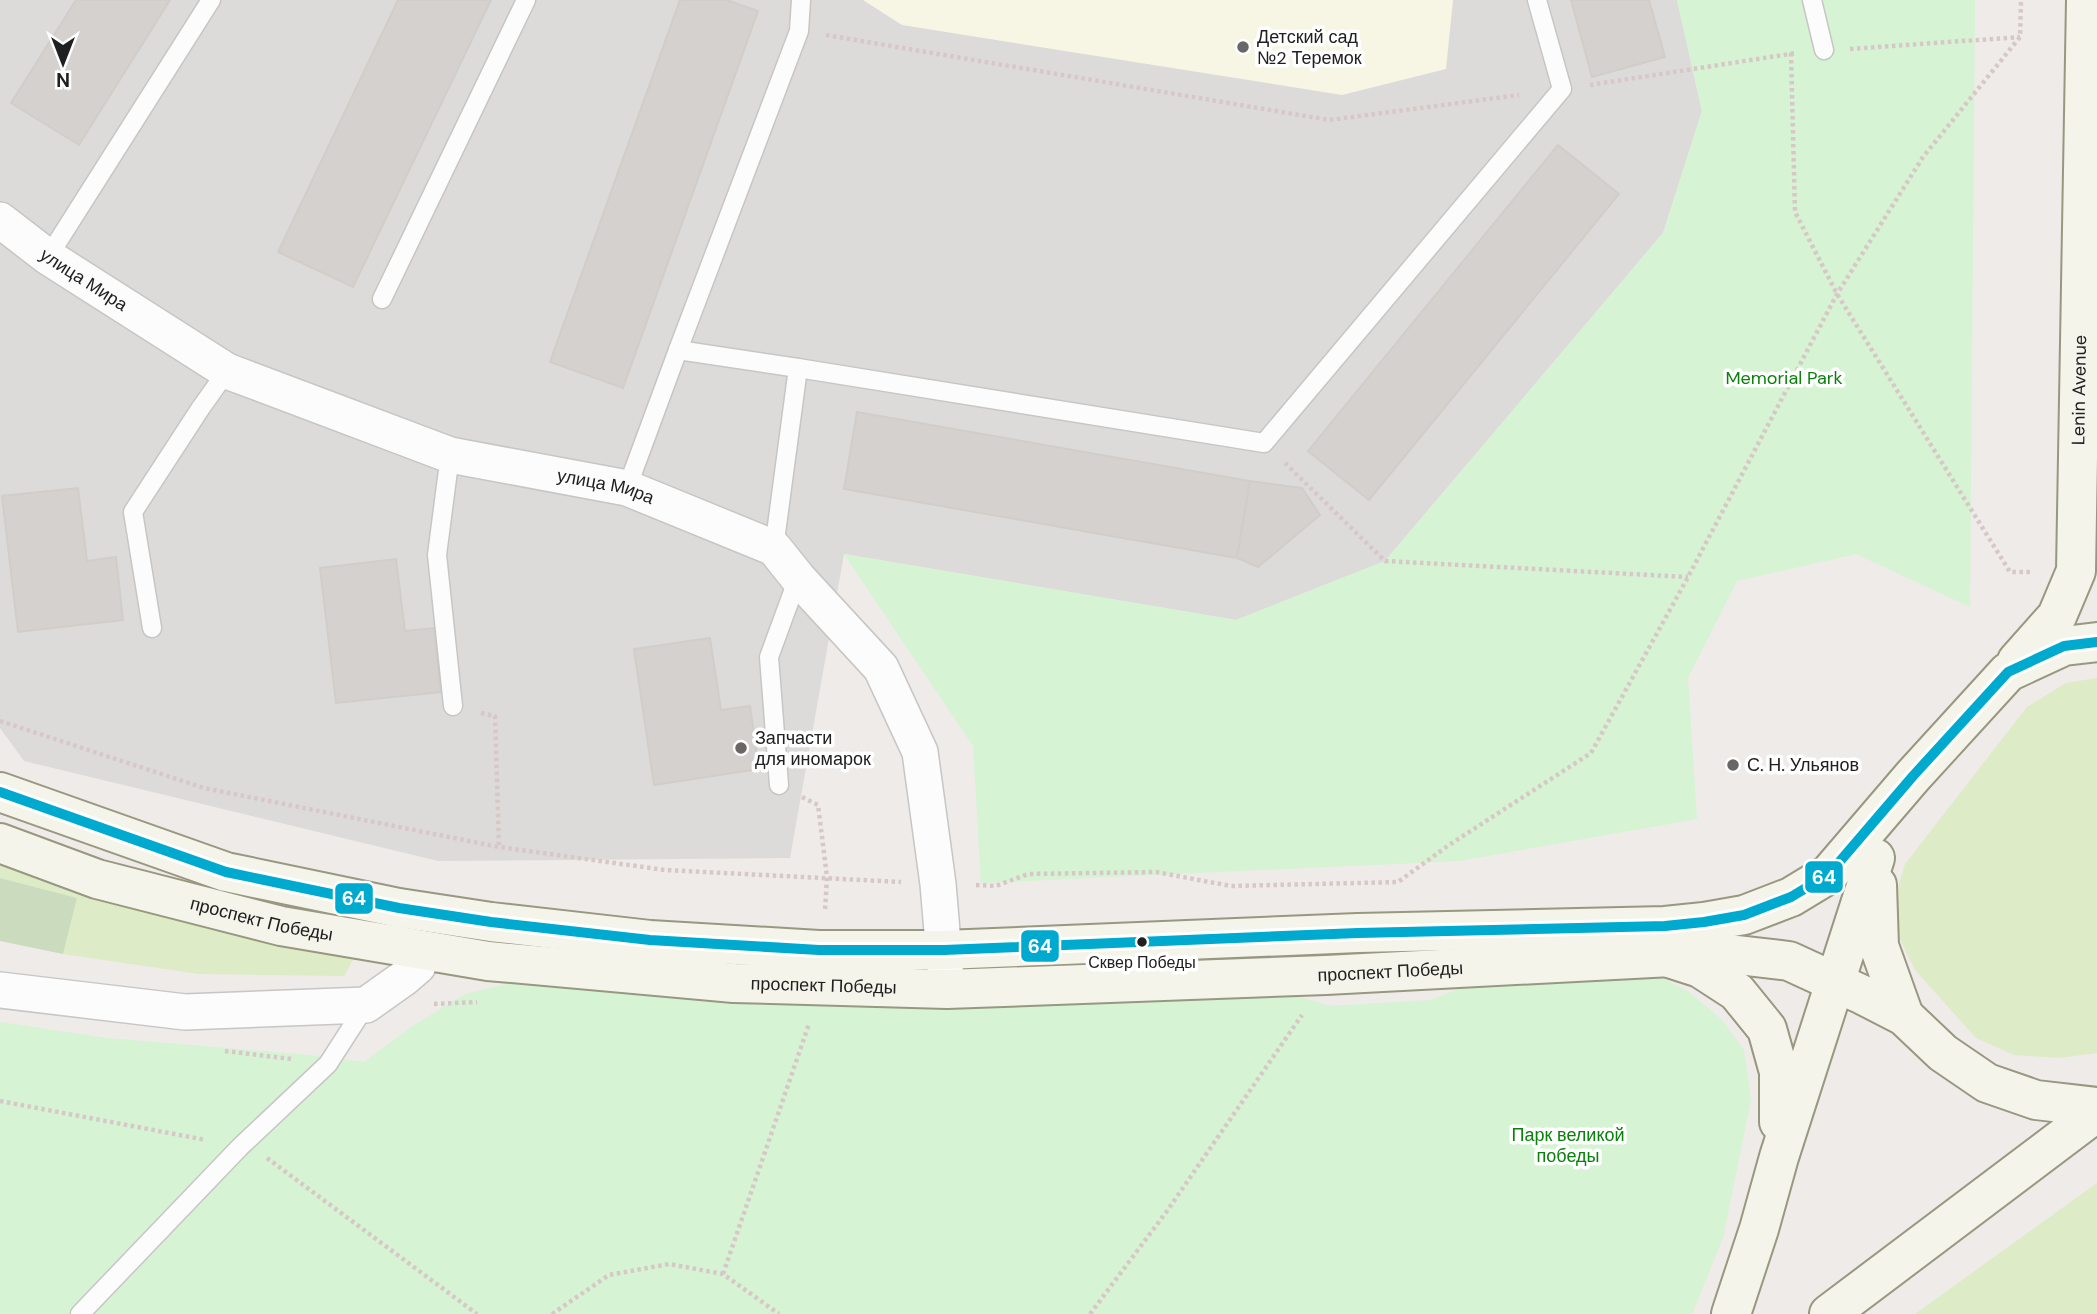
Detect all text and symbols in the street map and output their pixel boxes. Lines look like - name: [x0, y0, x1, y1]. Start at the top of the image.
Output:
- place label: Детский сад №2 Теремок: [1257, 25, 1362, 70]
- north arrow: [28, 28, 98, 98]
- marker: Детский сад №2 Теремок: [1235, 39, 1251, 55]
- text: N: [56, 67, 70, 92]
- street label: улица Мира: [35, 243, 133, 317]
- street label: Lenin Avenue: [2066, 335, 2092, 445]
- park label: Memorial Park: [1725, 366, 1843, 390]
- street label: улица Мира: [555, 463, 659, 510]
- place label: Запчасти для иномарок: [755, 726, 871, 771]
- marker: Запчасти для иномарок: [733, 740, 749, 756]
- place label: С. Н. Ульянов: [1747, 753, 1859, 777]
- marker: С. Н. Ульянов: [1725, 757, 1741, 773]
- line badge: 64: [1804, 860, 1844, 894]
- text: 64: [1812, 865, 1836, 890]
- line badge: 64: [334, 882, 374, 915]
- text: 64: [342, 886, 366, 911]
- street label: проспект Победы: [188, 891, 335, 947]
- line badge: 64: [1020, 929, 1060, 963]
- text: 64: [1028, 934, 1052, 959]
- marker: Сквер Победы: [1135, 935, 1149, 949]
- place label: Сквер Победы: [1088, 952, 1196, 973]
- street label: проспект Победы: [1317, 956, 1464, 987]
- street label: проспект Победы: [750, 971, 897, 1000]
- park label: Парк великой победы: [1511, 1123, 1625, 1168]

